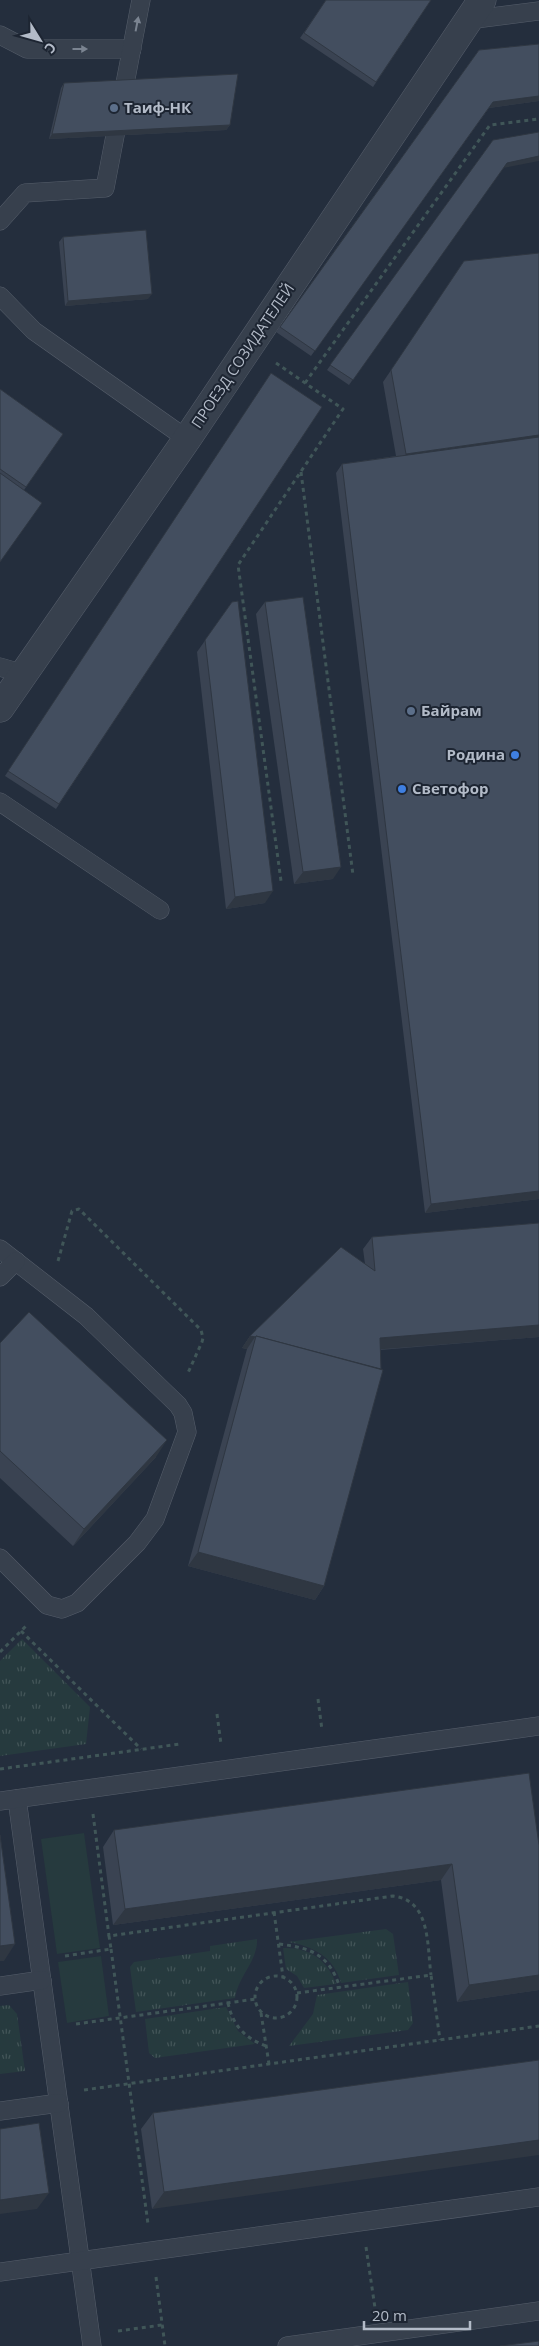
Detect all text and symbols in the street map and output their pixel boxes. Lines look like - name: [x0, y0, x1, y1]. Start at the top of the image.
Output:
- north arrow: [15, 15, 65, 65]
- one-way arrow: [133, 16, 141, 32]
- text: С: [40, 39, 61, 57]
- one-way arrow: [73, 45, 89, 53]
- place label: Таиф-НК: [124, 97, 192, 117]
- marker: Таиф-НК: [108, 102, 120, 114]
- street label: ПРОЕЗД СОЗИДАТЕЛЕЙ: [186, 279, 298, 432]
- place label: Байрам: [421, 700, 482, 720]
- marker: Байрам: [405, 705, 417, 717]
- place label: Родина: [447, 744, 505, 764]
- marker: Родина: [509, 749, 521, 761]
- place label: Светофор: [412, 778, 488, 798]
- marker: Светофор: [396, 783, 408, 795]
- scale bar: [364, 2298, 470, 2330]
- text: 20 m: [372, 2305, 407, 2325]

